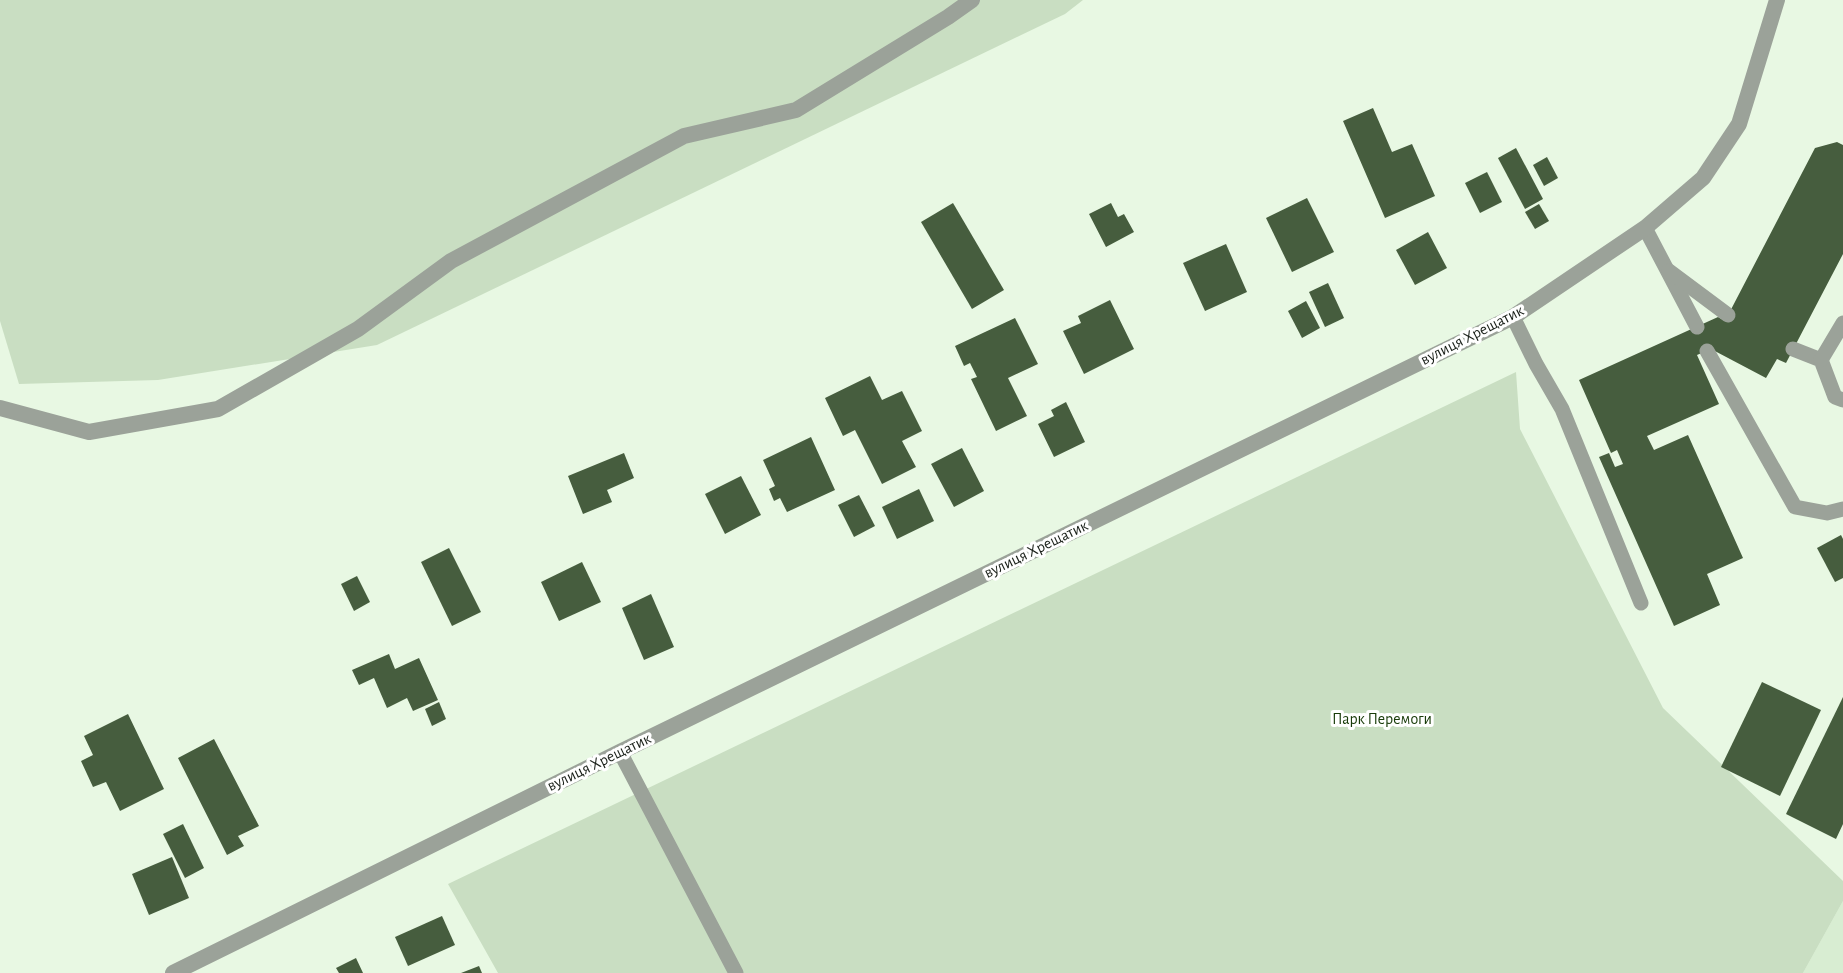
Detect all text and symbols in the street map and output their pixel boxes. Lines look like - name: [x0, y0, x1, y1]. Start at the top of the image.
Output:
- street label: вулиця Хрещатик: [1418, 302, 1527, 369]
- street label: вулиця Хрещатик: [982, 517, 1091, 582]
- park label: Парк Перемоги: [1332, 711, 1432, 727]
- street label: вулиця Хрещатик: [545, 730, 654, 795]

